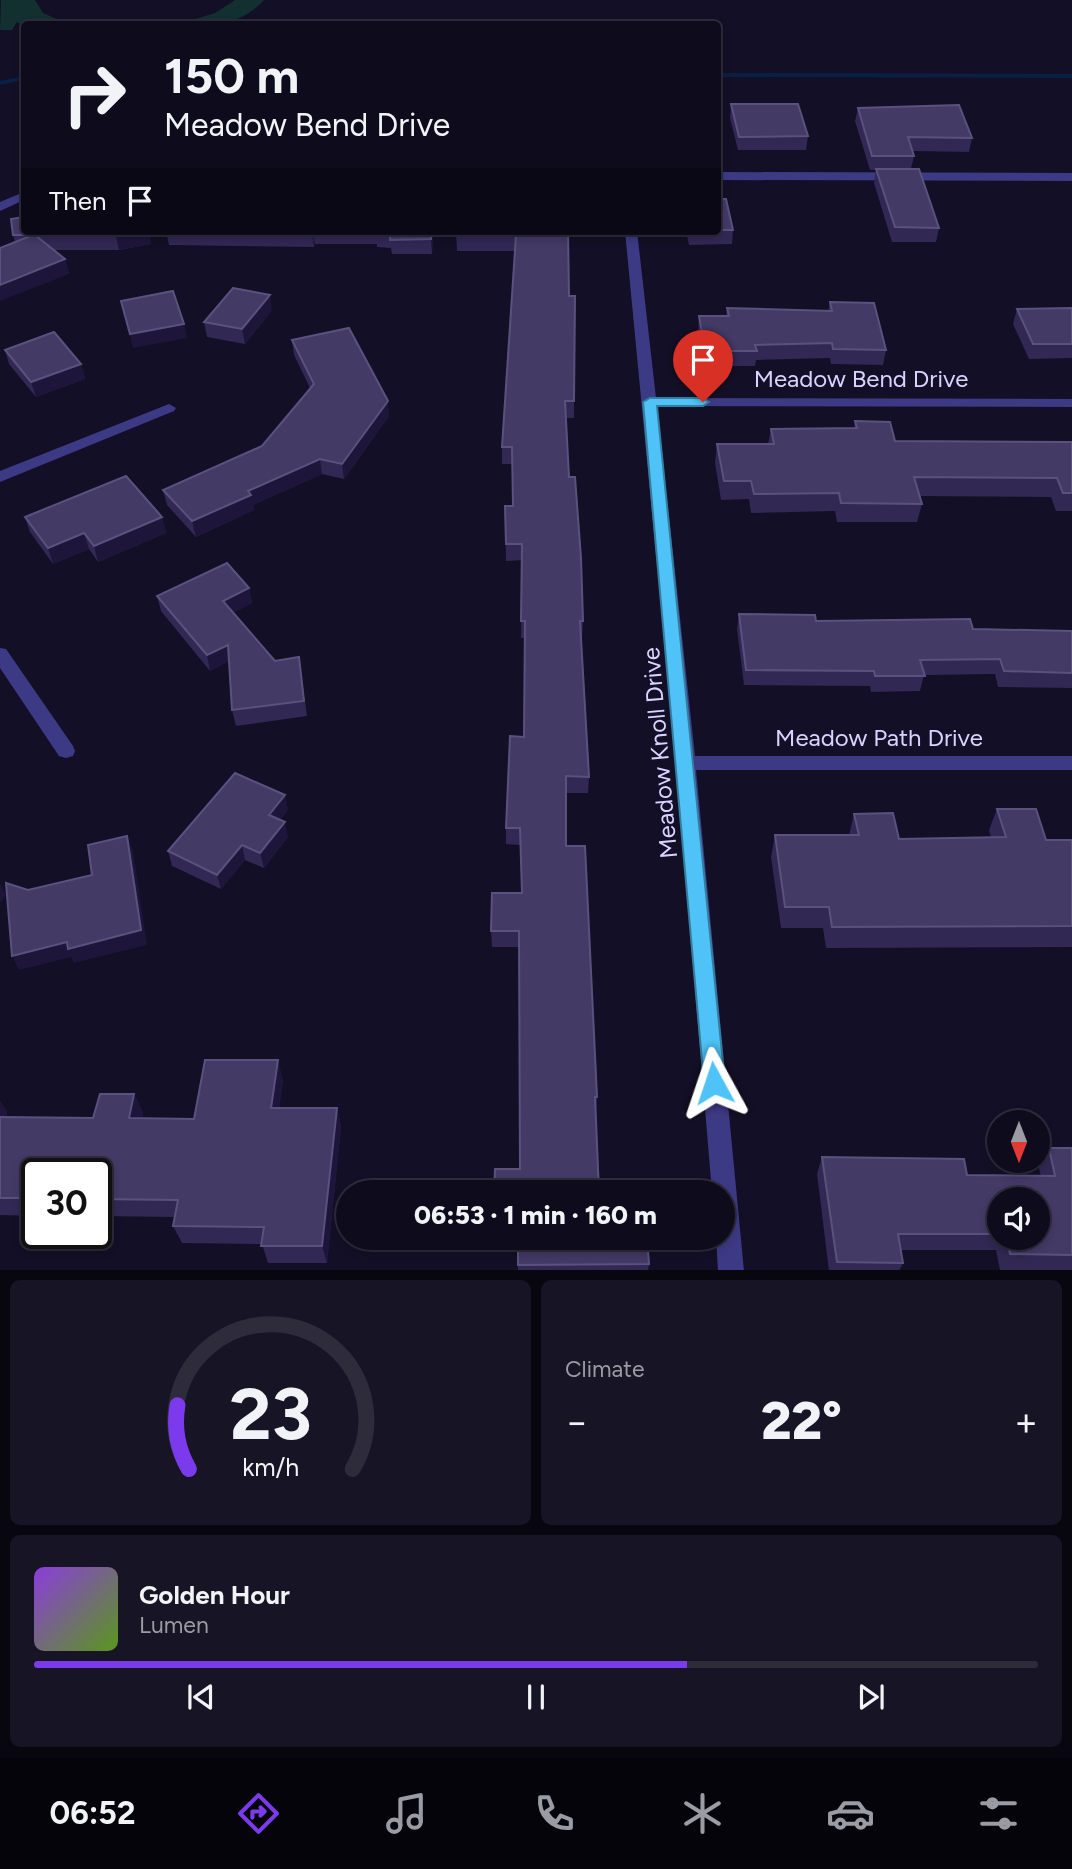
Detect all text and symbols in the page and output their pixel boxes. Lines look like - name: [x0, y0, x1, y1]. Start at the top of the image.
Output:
- text: 150 m: [164, 46, 299, 105]
- icon: right: [49, 49, 140, 140]
- text: Meadow Bend Drive: [164, 106, 450, 144]
- icon: arrive: [121, 182, 159, 220]
- text: Then: [49, 185, 107, 217]
- pin: [673, 330, 733, 402]
- icon: arrive: [684, 341, 722, 379]
- street label: Meadow Bend Drive: [754, 364, 968, 393]
- street label: Meadow Knoll Drive: [636, 646, 683, 860]
- street label: Meadow Path Drive: [775, 723, 983, 752]
- position arrow: [677, 1046, 751, 1120]
- north arrow: [987, 1110, 1050, 1172]
- map controls: [987, 1110, 1050, 1250]
- speed limit sign: 30: [21, 1158, 112, 1249]
- button: sound: [987, 1187, 1050, 1250]
- text: 06:53 · 1 min · 160 m: [414, 1199, 657, 1231]
- text: Climate: [565, 1355, 644, 1383]
- text: 23: [229, 1370, 312, 1457]
- text: 22°: [761, 1390, 842, 1452]
- text: −: [565, 1399, 589, 1445]
- text: +: [1014, 1399, 1038, 1445]
- text: km/h: [242, 1451, 299, 1481]
- text: Golden Hour: [139, 1579, 290, 1611]
- text: Lumen: [139, 1611, 209, 1639]
- icon: previous: [182, 1678, 220, 1716]
- icon: pause: [517, 1678, 555, 1716]
- icon: next: [852, 1678, 890, 1716]
- icon: directions: [234, 1789, 283, 1838]
- icon: music: [382, 1789, 431, 1838]
- icon: phone: [530, 1789, 579, 1838]
- icon: climate: [678, 1789, 727, 1838]
- icon: car: [826, 1789, 875, 1838]
- icon: filters: [974, 1789, 1023, 1838]
- text: 06:52: [49, 1794, 135, 1832]

